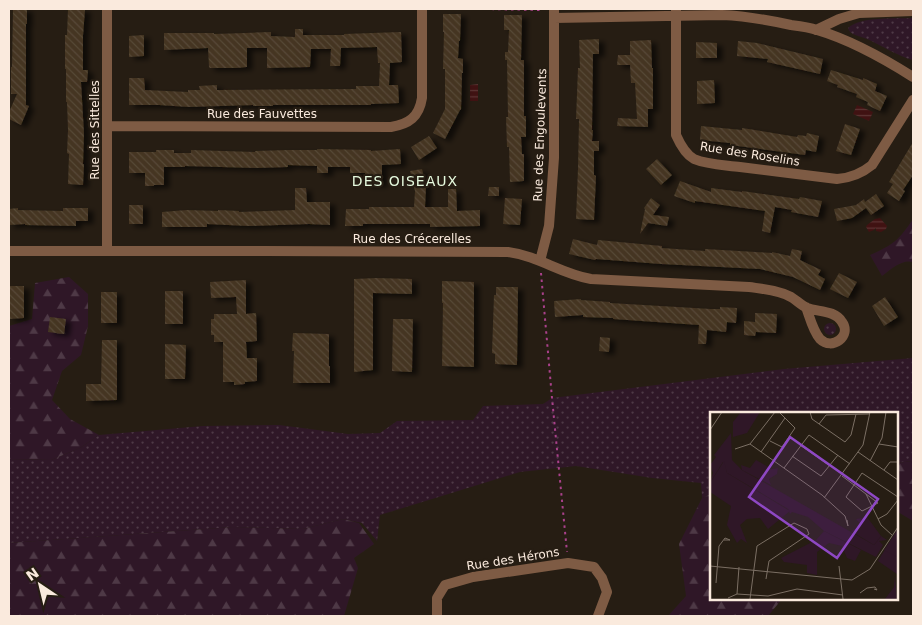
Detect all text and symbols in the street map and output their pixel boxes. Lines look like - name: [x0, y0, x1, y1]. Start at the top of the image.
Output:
- street label: Rue des Engoulevents: [531, 68, 549, 202]
- street label: Rue des Sittelles: [88, 80, 102, 180]
- street label: Rue des Fauvettes: [207, 107, 317, 121]
- street label: Rue des Roselins: [699, 139, 801, 169]
- district label: DES OISEAUX: [352, 173, 458, 189]
- street label: Rue des Crécerelles: [353, 232, 471, 246]
- inset map: [710, 412, 897, 600]
- street label: Rue des Hérons: [466, 545, 560, 573]
- north arrow: [15, 560, 65, 610]
- text: N: [23, 564, 42, 584]

